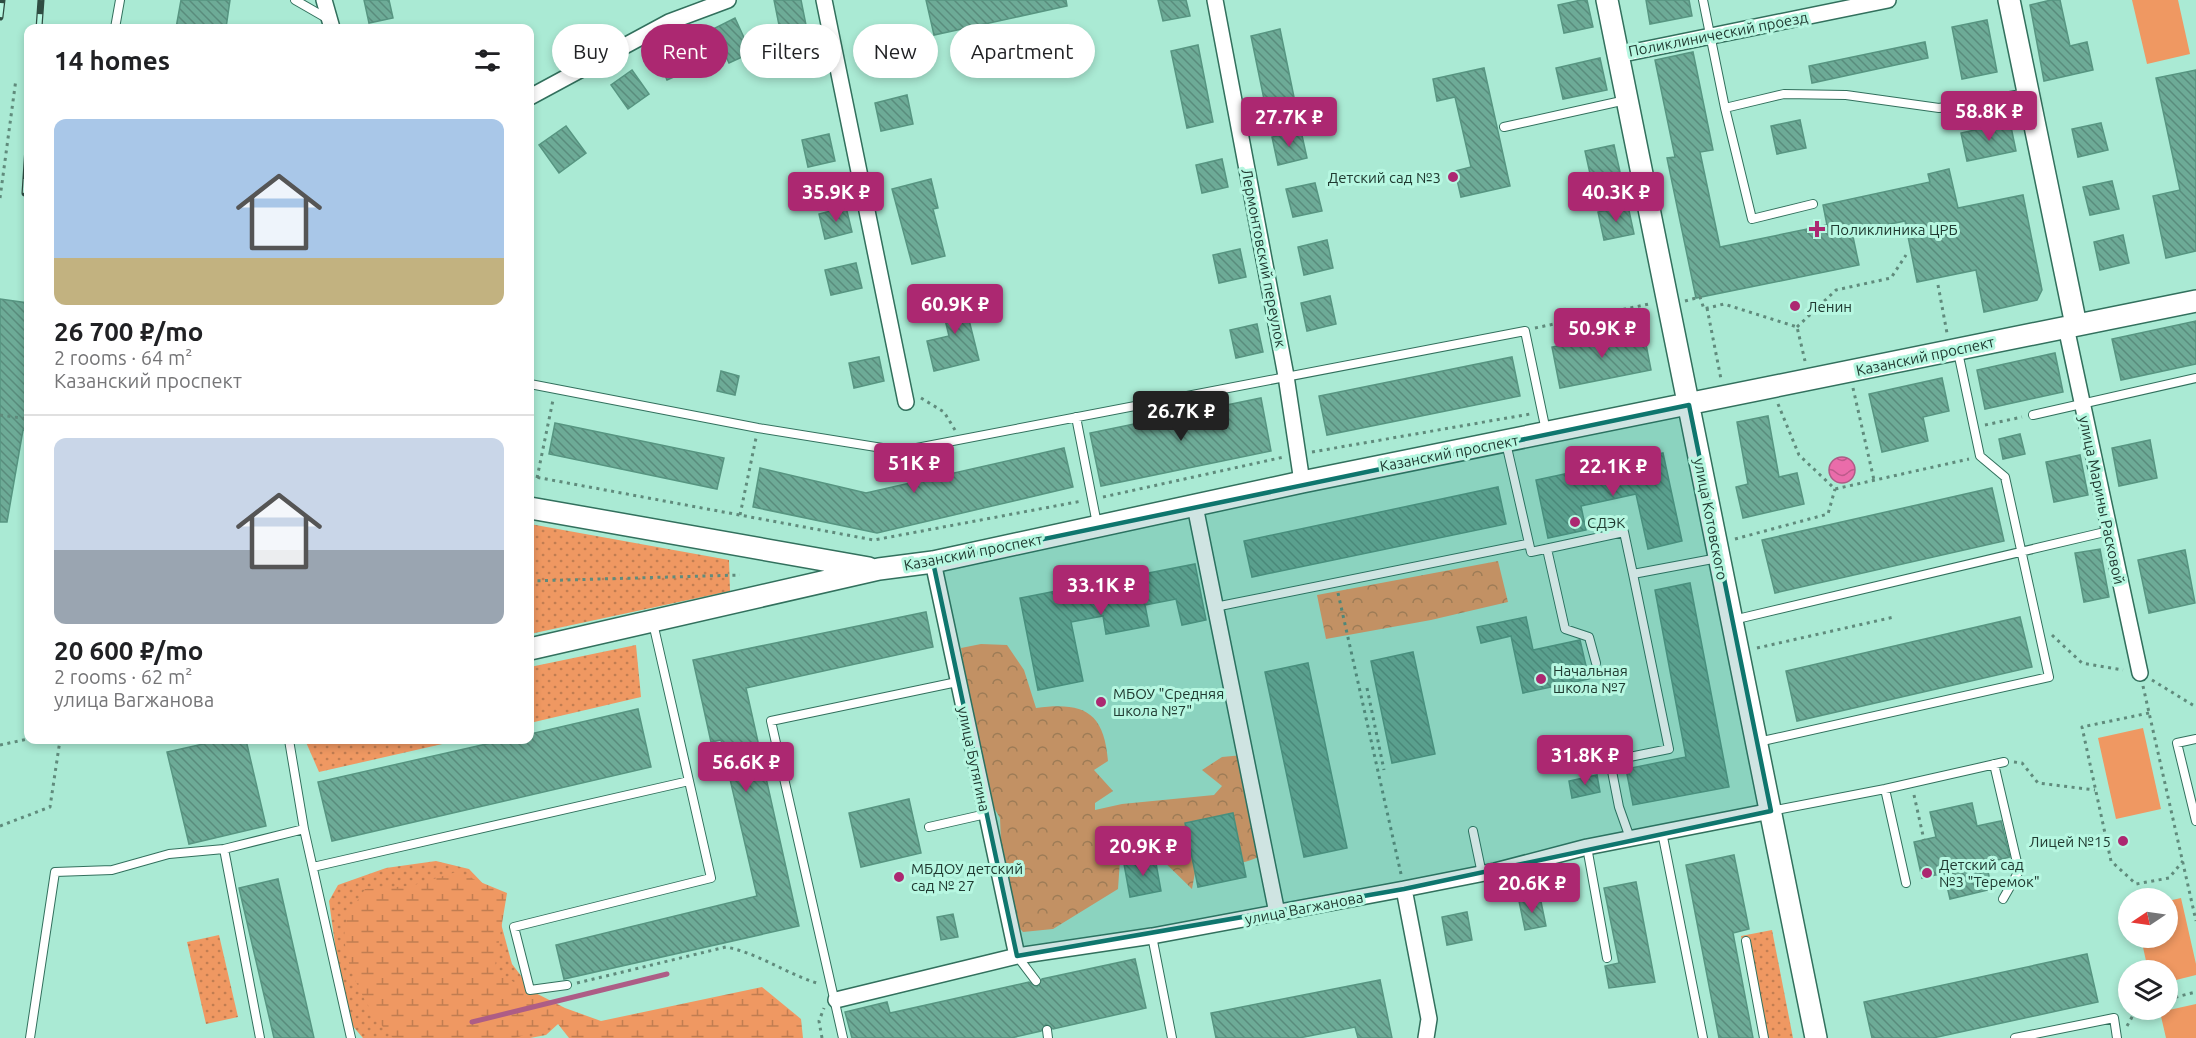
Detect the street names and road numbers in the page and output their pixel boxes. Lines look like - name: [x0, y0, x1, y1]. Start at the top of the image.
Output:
- street label: Поликлинический проезд: [1627, 8, 1809, 60]
- street label: Лермонтовский переулок: [1238, 167, 1290, 349]
- street label: Казанский проспект: [1854, 333, 1996, 379]
- street label: улица Марины Расковой: [2076, 414, 2128, 586]
- street label: Казанский проспект: [1378, 431, 1520, 475]
- street label: улица Котовского: [1691, 457, 1731, 581]
- street label: Казанский проспект: [902, 530, 1044, 574]
- street label: улица Бутягина: [955, 705, 993, 813]
- street label: улица Вагжанова: [1243, 888, 1365, 928]

